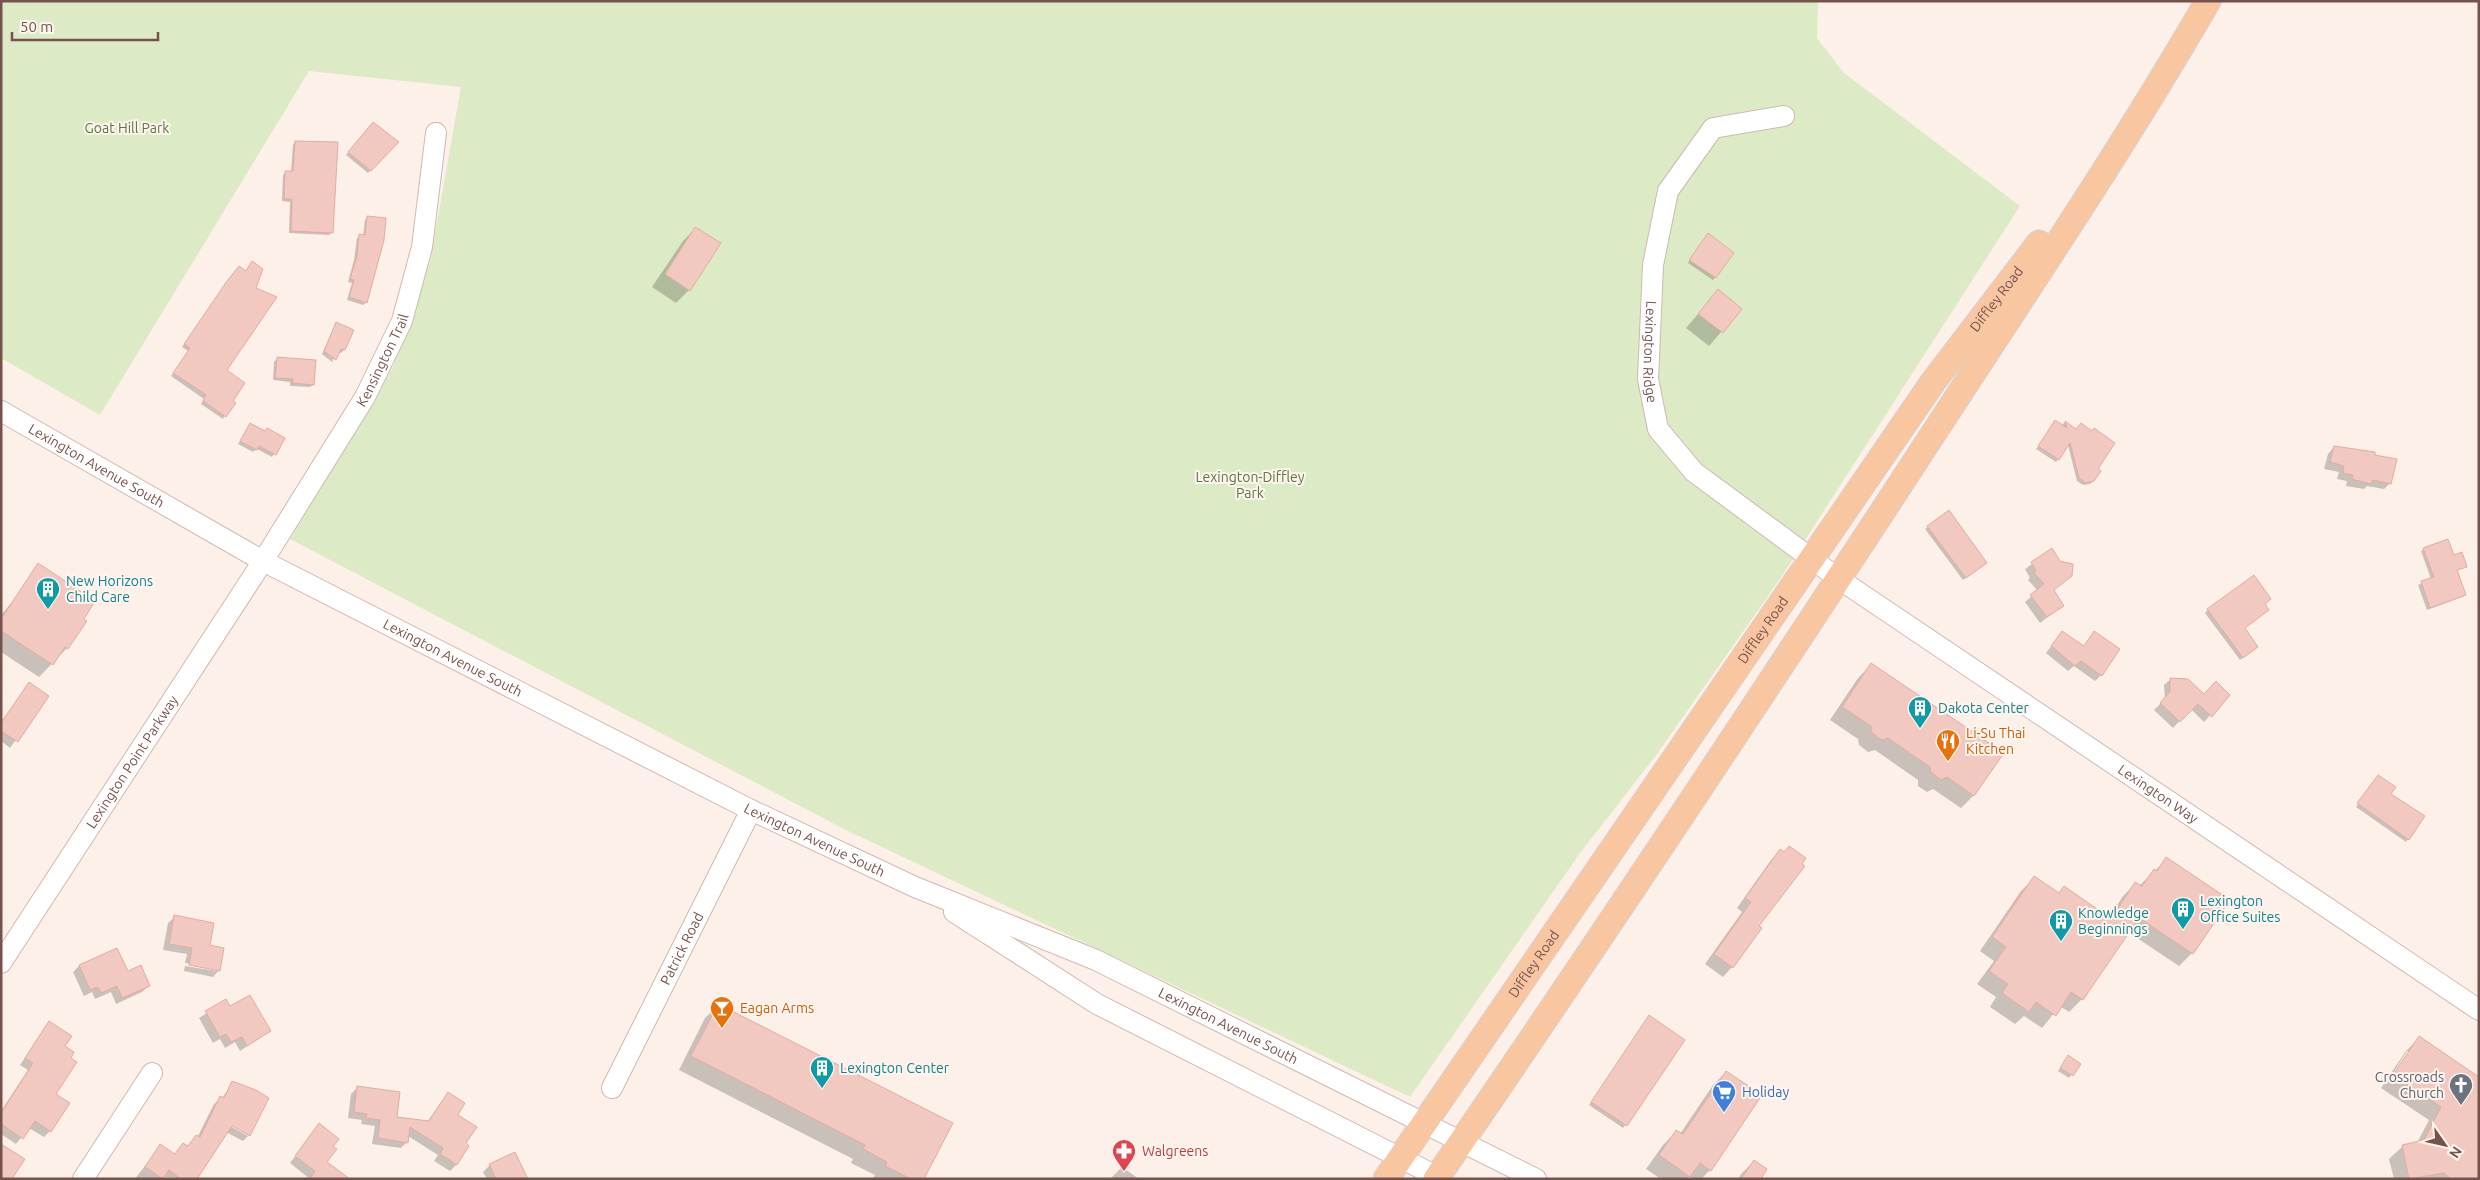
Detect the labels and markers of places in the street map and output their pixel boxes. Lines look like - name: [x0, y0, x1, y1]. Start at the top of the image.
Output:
- place label: New Horizons Child Care: [66, 573, 153, 605]
- building icon: New Horizons Child Care: [35, 576, 61, 610]
- building icon: Dakota Center: [1907, 695, 1933, 729]
- place label: Dakota Center: [1938, 700, 2029, 716]
- place label: Li-Su Thai Kitchen: [1966, 725, 2026, 757]
- restaurant icon: Li-Su Thai Kitchen: [1935, 728, 1961, 762]
- place label: Lexington Office Suites: [2200, 893, 2280, 925]
- building icon: Lexington Office Suites: [2170, 896, 2196, 930]
- place label: Knowledge Beginnings: [2078, 905, 2149, 937]
- building icon: Knowledge Beginnings: [2048, 908, 2074, 942]
- bar icon: Eagan Arms: [709, 995, 735, 1029]
- place label: Eagan Arms: [740, 1000, 814, 1016]
- building icon: Lexington Center: [809, 1055, 835, 1089]
- place label: Lexington Center: [840, 1060, 950, 1076]
- place label: Crossroads Church: [2375, 1069, 2444, 1101]
- church icon: Crossroads Church: [2448, 1072, 2474, 1106]
- supermarket icon: Holiday: [1711, 1079, 1737, 1113]
- place label: Holiday: [1742, 1084, 1789, 1100]
- pharmacy icon: Walgreens: [1111, 1138, 1137, 1172]
- place label: Walgreens: [1142, 1143, 1208, 1159]

